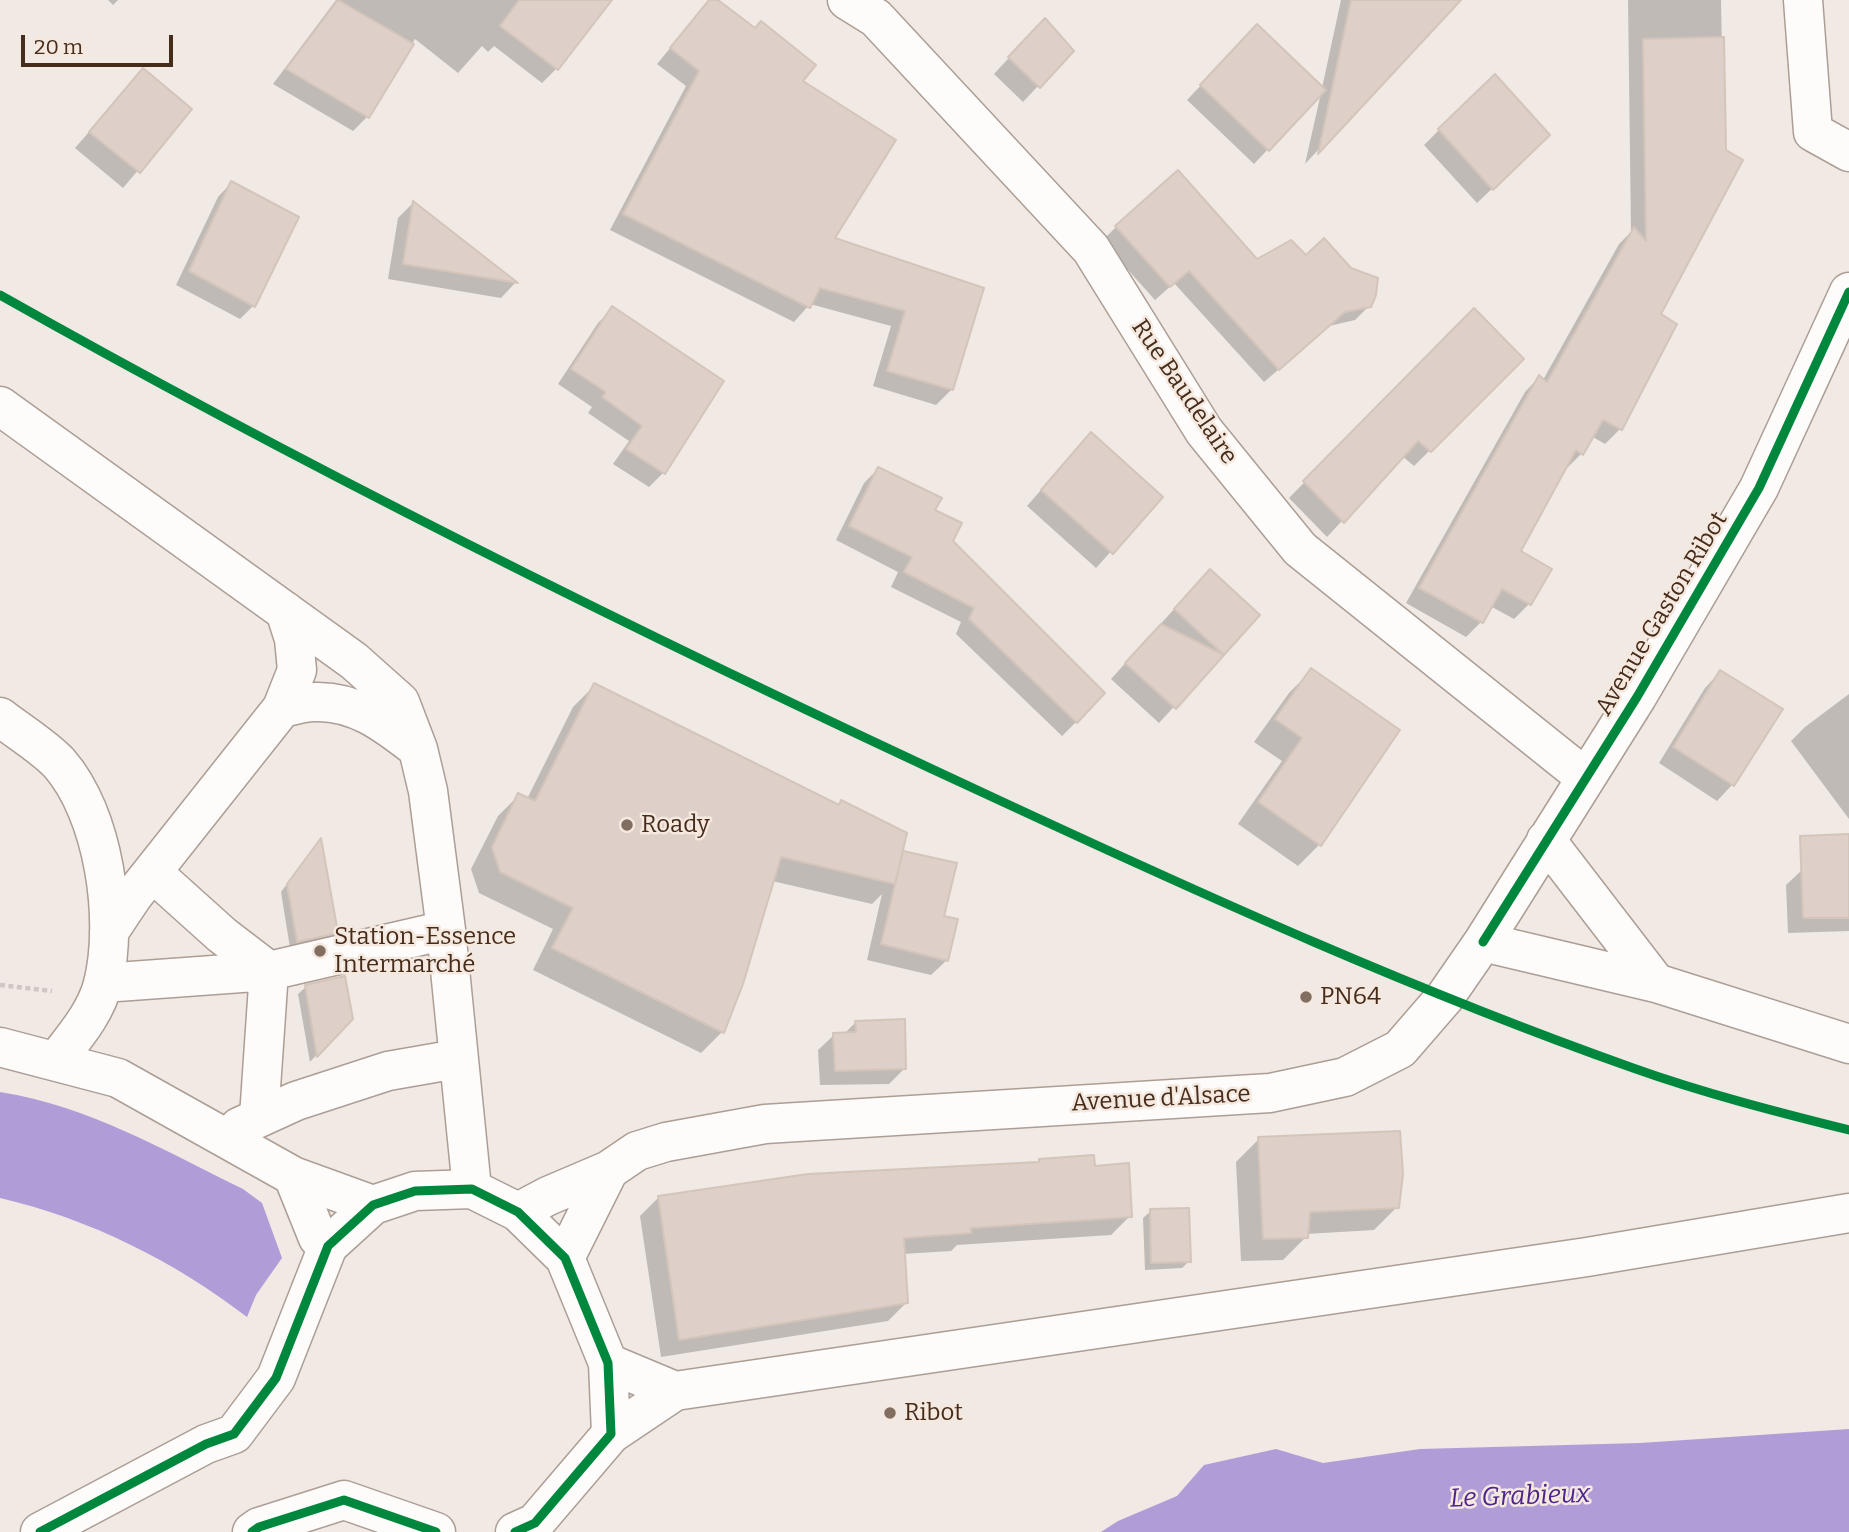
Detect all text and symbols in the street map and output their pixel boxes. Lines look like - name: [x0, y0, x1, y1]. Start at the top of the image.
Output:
- scale bar: [24, 21, 177, 65]
- text: 20 m: [34, 34, 83, 60]
- street label: Rue Baudelaire: [1125, 314, 1243, 470]
- street label: Avenue Gaston Ribot: [1590, 507, 1734, 721]
- place label: Roady: [641, 811, 710, 839]
- marker: Roady: [619, 817, 635, 833]
- place label: Station-Essence Intermarché: [334, 923, 516, 979]
- marker: Station-Essence Intermarché: [312, 943, 328, 959]
- place label: PN64: [1320, 983, 1381, 1011]
- marker: PN64: [1298, 989, 1314, 1005]
- street label: Avenue d'Alsace: [1071, 1080, 1251, 1118]
- place label: Ribot: [904, 1399, 963, 1427]
- marker: Ribot: [882, 1405, 898, 1421]
- water label: Le Grabieux: [1449, 1479, 1591, 1515]

